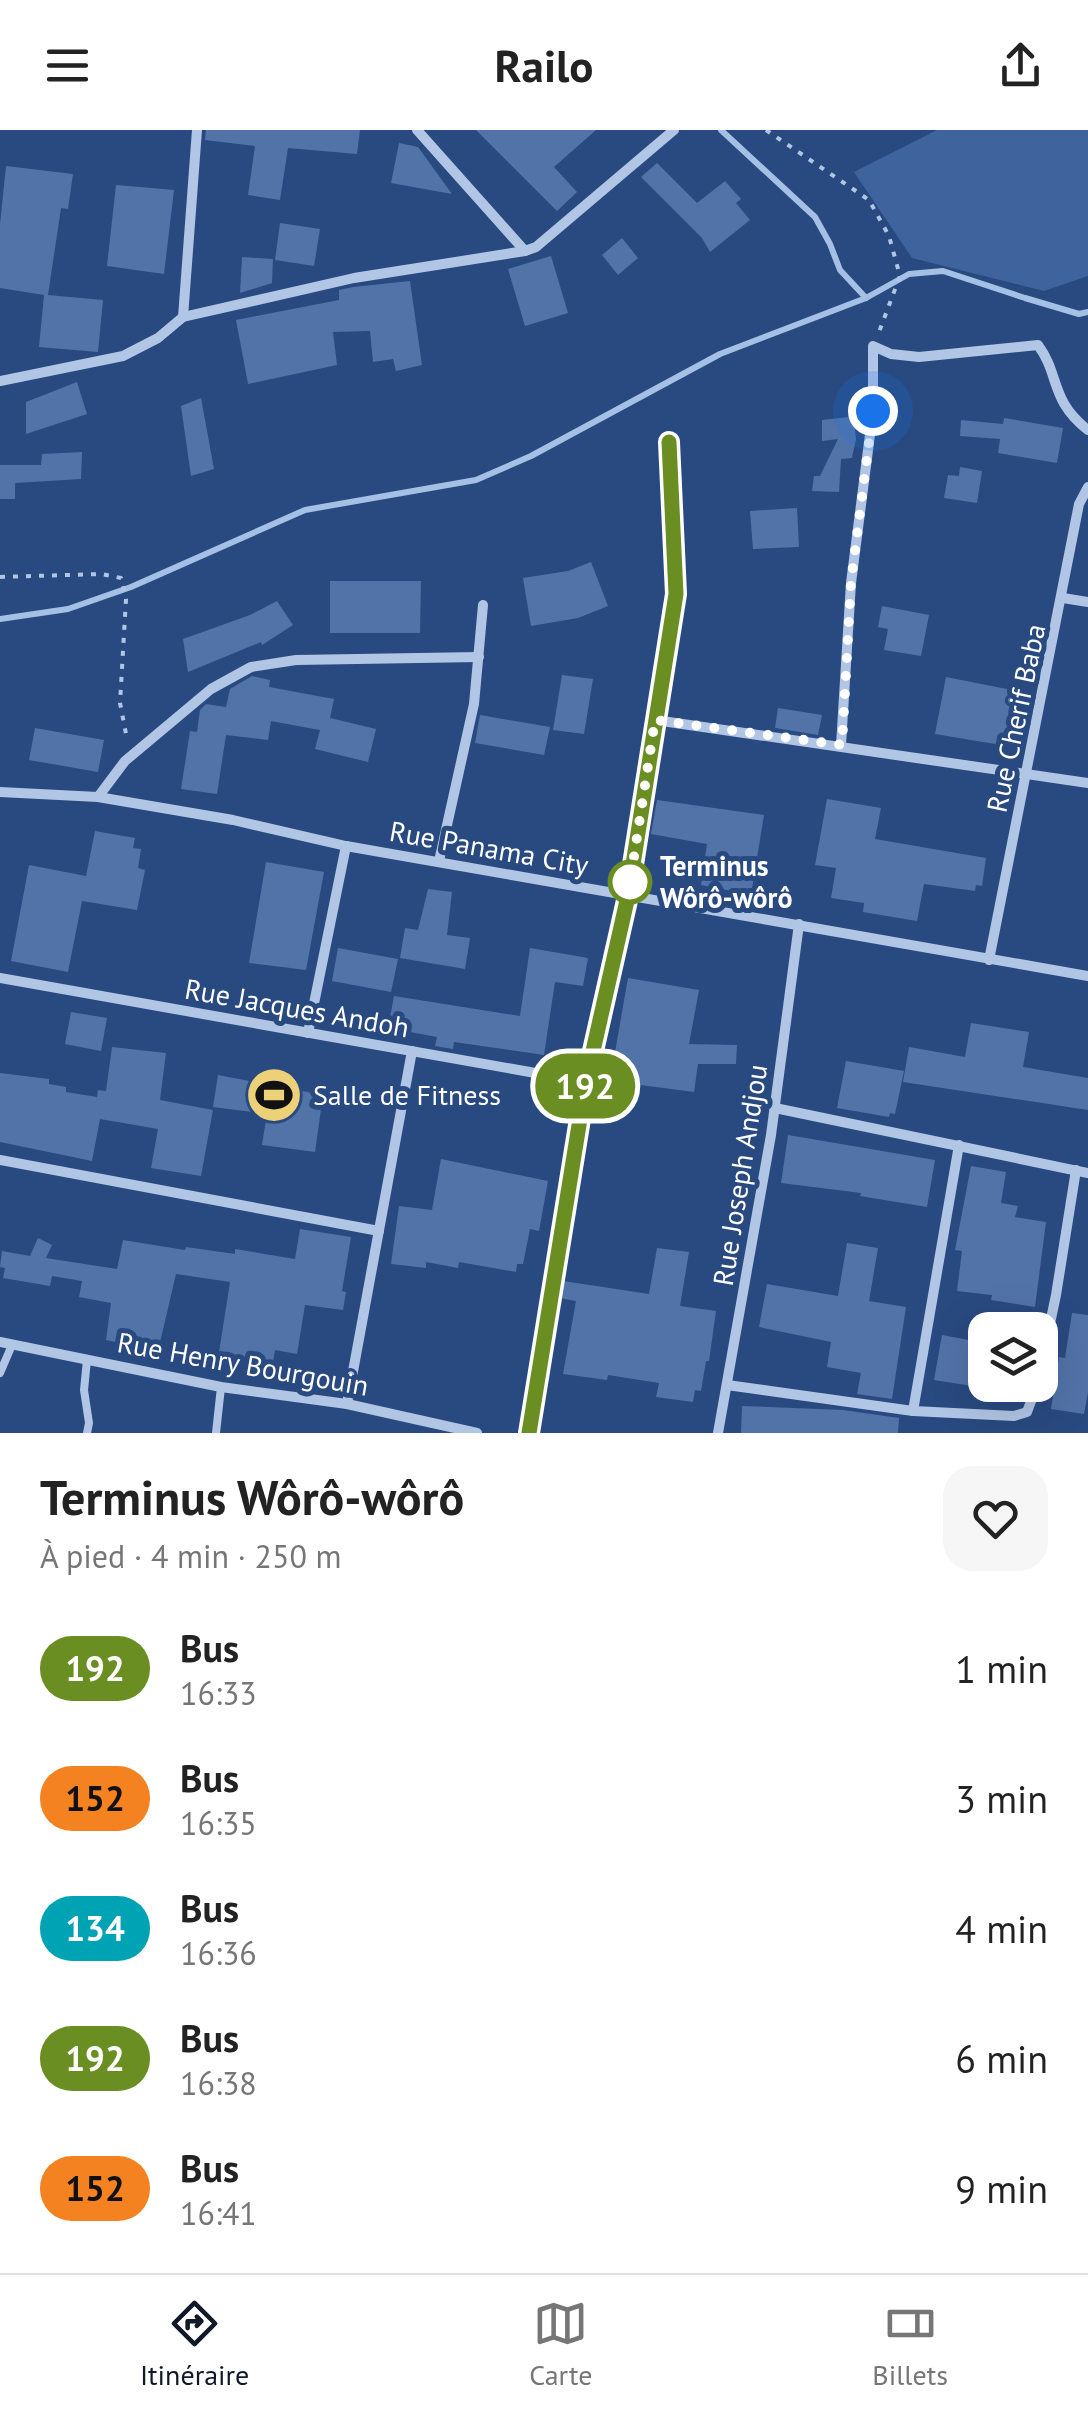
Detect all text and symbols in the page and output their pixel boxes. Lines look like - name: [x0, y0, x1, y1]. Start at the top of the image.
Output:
- text: Railo: [495, 36, 593, 94]
- icon: menu: [40, 38, 95, 93]
- icon: share: [993, 38, 1048, 93]
- your location: [848, 386, 898, 436]
- street label: Rue Cherif Baba: [978, 620, 1054, 815]
- street label: Rue Panama City: [387, 812, 591, 883]
- place label: Terminus Wôrô-wôrô: [660, 847, 792, 916]
- marker: Terminus Wôrô-wôrô: [609, 861, 651, 903]
- street label: Rue Jacques Andoh: [182, 970, 412, 1045]
- line badge: 192: [528, 1054, 642, 1118]
- street label: Rue Joseph Andjou: [704, 1062, 775, 1288]
- text: 192: [555, 1063, 615, 1109]
- sports icon: Salle de Fitness: [244, 1065, 304, 1125]
- place label: Salle de Fitness: [313, 1076, 501, 1113]
- map controls: [968, 1312, 1058, 1402]
- button: layers: [968, 1312, 1058, 1402]
- street label: Rue Henry Bourgouin: [115, 1323, 372, 1404]
- text: Terminus Wôrô-wôrô: [40, 1466, 464, 1528]
- button: heart: [943, 1466, 1048, 1571]
- text: À pied · 4 min · 250 m: [40, 1535, 341, 1577]
- text: Bus: [180, 1623, 239, 1672]
- text: 1 min: [955, 1644, 1048, 1693]
- text: 192: [65, 1645, 125, 1691]
- text: 16:33: [180, 1672, 257, 1714]
- text: Bus: [180, 1753, 239, 1802]
- text: 3 min: [955, 1774, 1048, 1823]
- text: 152: [65, 1775, 125, 1821]
- text: 16:35: [180, 1802, 257, 1844]
- text: Bus: [180, 1883, 239, 1932]
- text: 4 min: [955, 1904, 1048, 1953]
- text: 134: [65, 1905, 125, 1951]
- text: 16:36: [180, 1932, 257, 1974]
- text: Bus: [180, 2013, 239, 2062]
- text: 6 min: [955, 2034, 1048, 2083]
- text: 192: [65, 2035, 125, 2081]
- text: 16:38: [180, 2062, 257, 2104]
- text: Bus: [180, 2143, 239, 2192]
- text: 9 min: [955, 2164, 1048, 2213]
- text: 152: [65, 2165, 125, 2211]
- text: 16:41: [180, 2192, 257, 2234]
- tab: Itinéraire: [140, 2296, 249, 2393]
- tab: Carte: [529, 2296, 592, 2393]
- tab: Billets: [872, 2296, 948, 2393]

